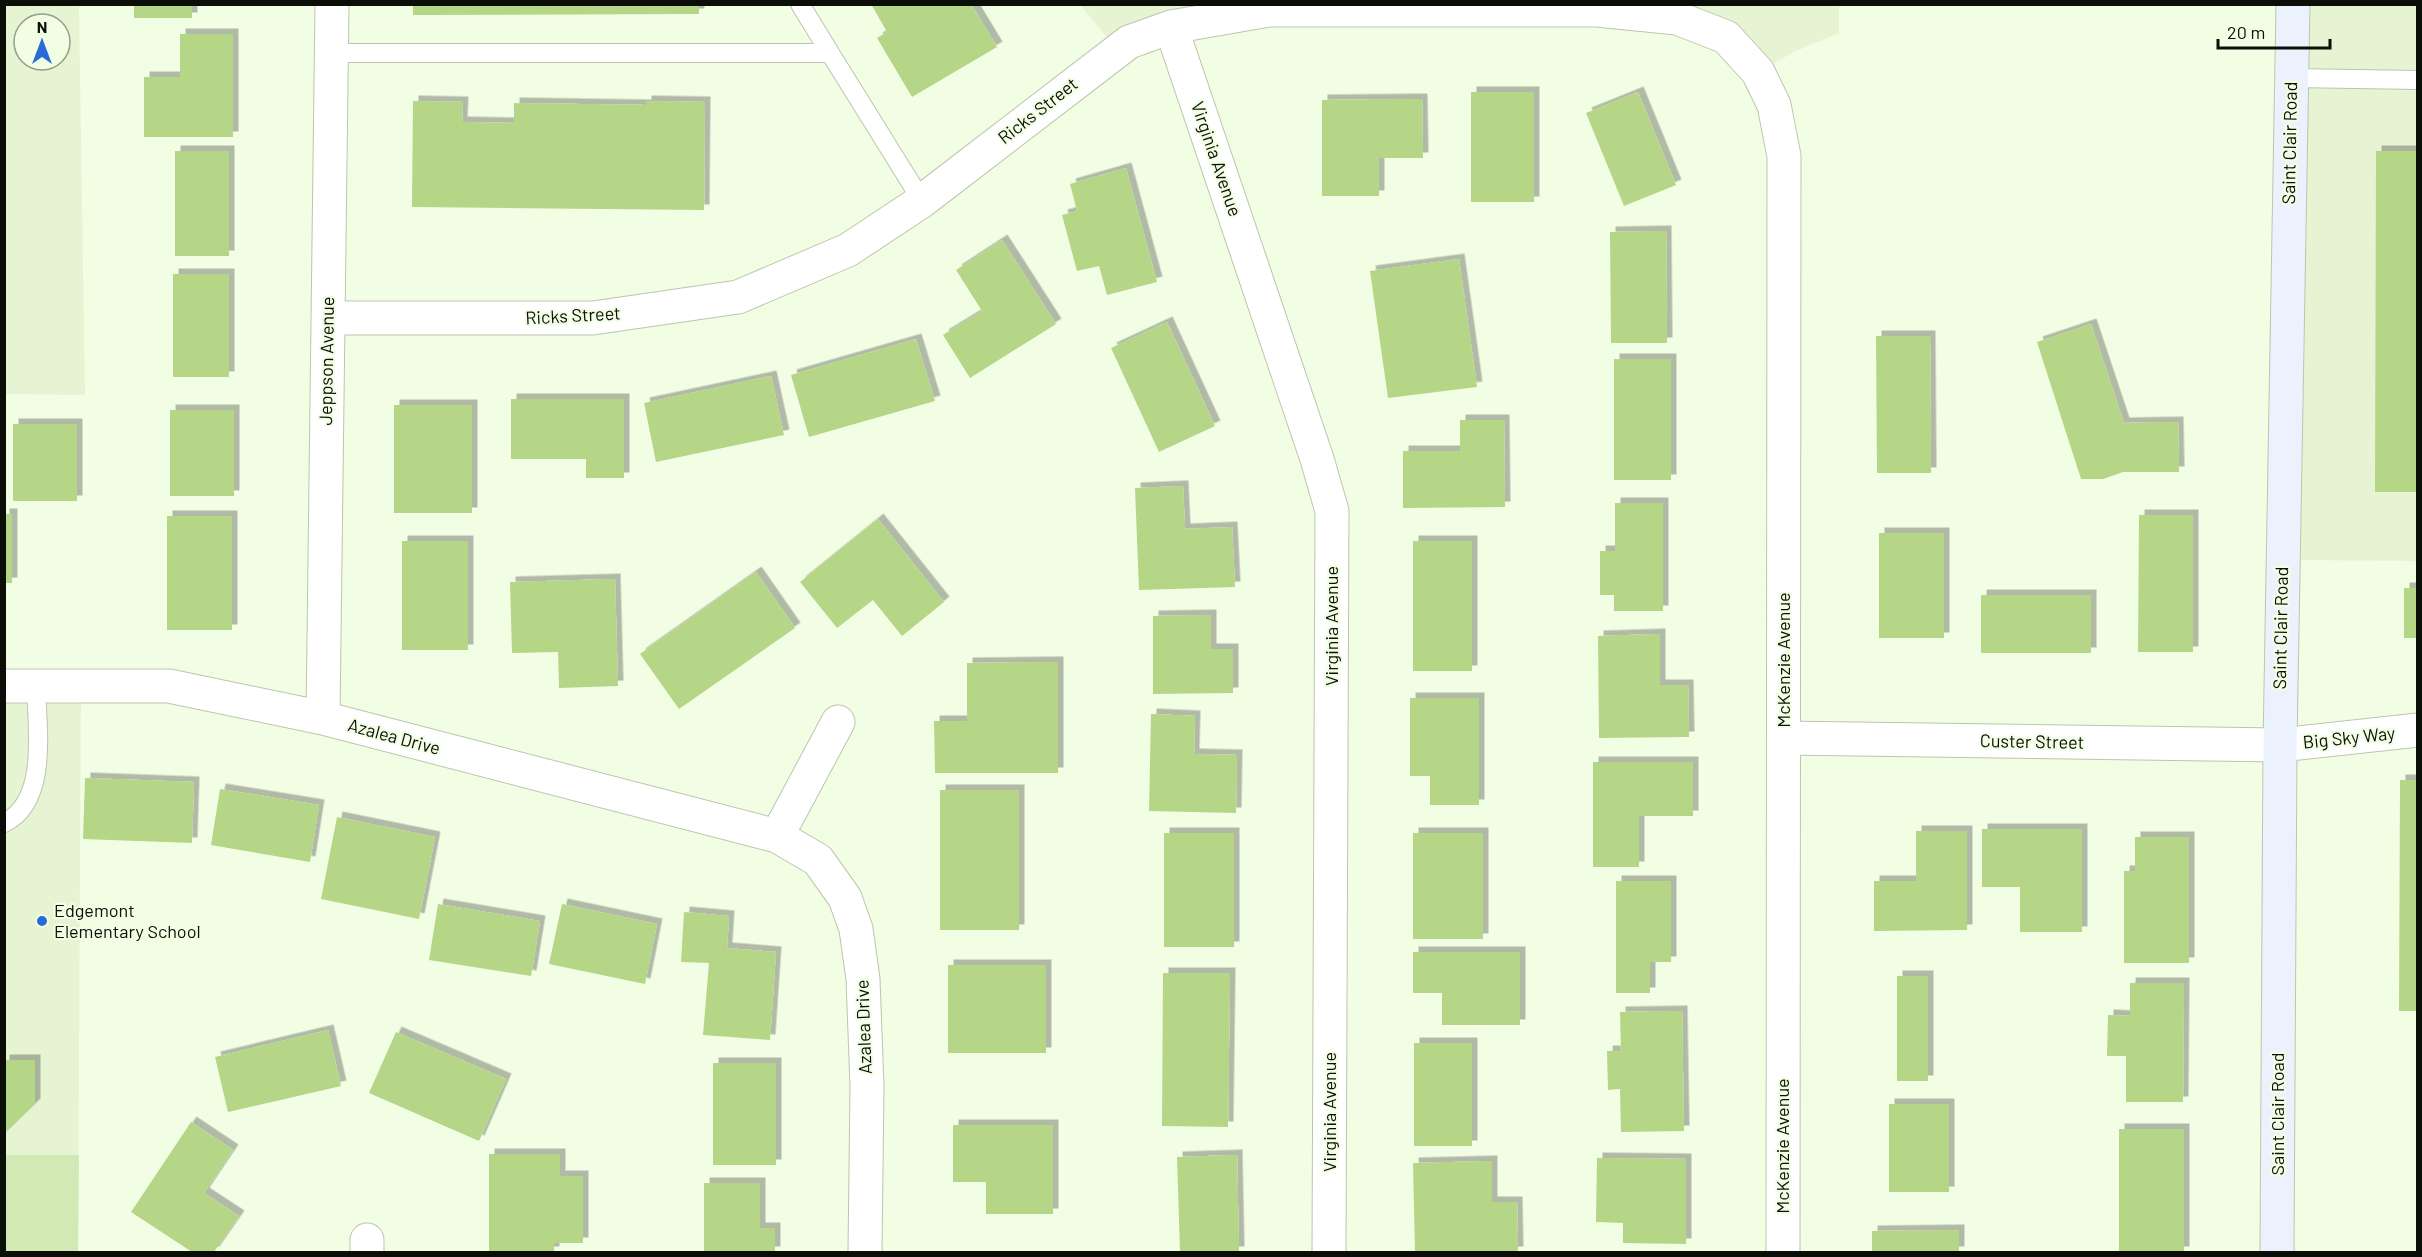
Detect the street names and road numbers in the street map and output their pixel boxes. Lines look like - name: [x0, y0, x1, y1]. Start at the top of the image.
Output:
- street label: Ricks Street: [993, 72, 1082, 148]
- street label: Saint Clair Road: [2277, 81, 2301, 205]
- street label: Virginia Avenue: [1187, 98, 1247, 219]
- street label: Jeppson Avenue: [314, 296, 338, 426]
- street label: Ricks Street: [525, 302, 621, 328]
- street label: Virginia Avenue: [1320, 566, 1342, 686]
- street label: Saint Clair Road: [2268, 566, 2292, 690]
- street label: McKenzie Avenue: [1772, 592, 1794, 728]
- street label: Azalea Drive: [346, 713, 443, 759]
- street label: Big Sky Way: [2302, 721, 2396, 753]
- street label: Custer Street: [1980, 729, 2084, 753]
- street label: Azalea Drive: [850, 979, 876, 1075]
- street label: Virginia Avenue: [1318, 1052, 1340, 1172]
- street label: Saint Clair Road: [2266, 1053, 2288, 1175]
- street label: McKenzie Avenue: [1771, 1078, 1793, 1214]

